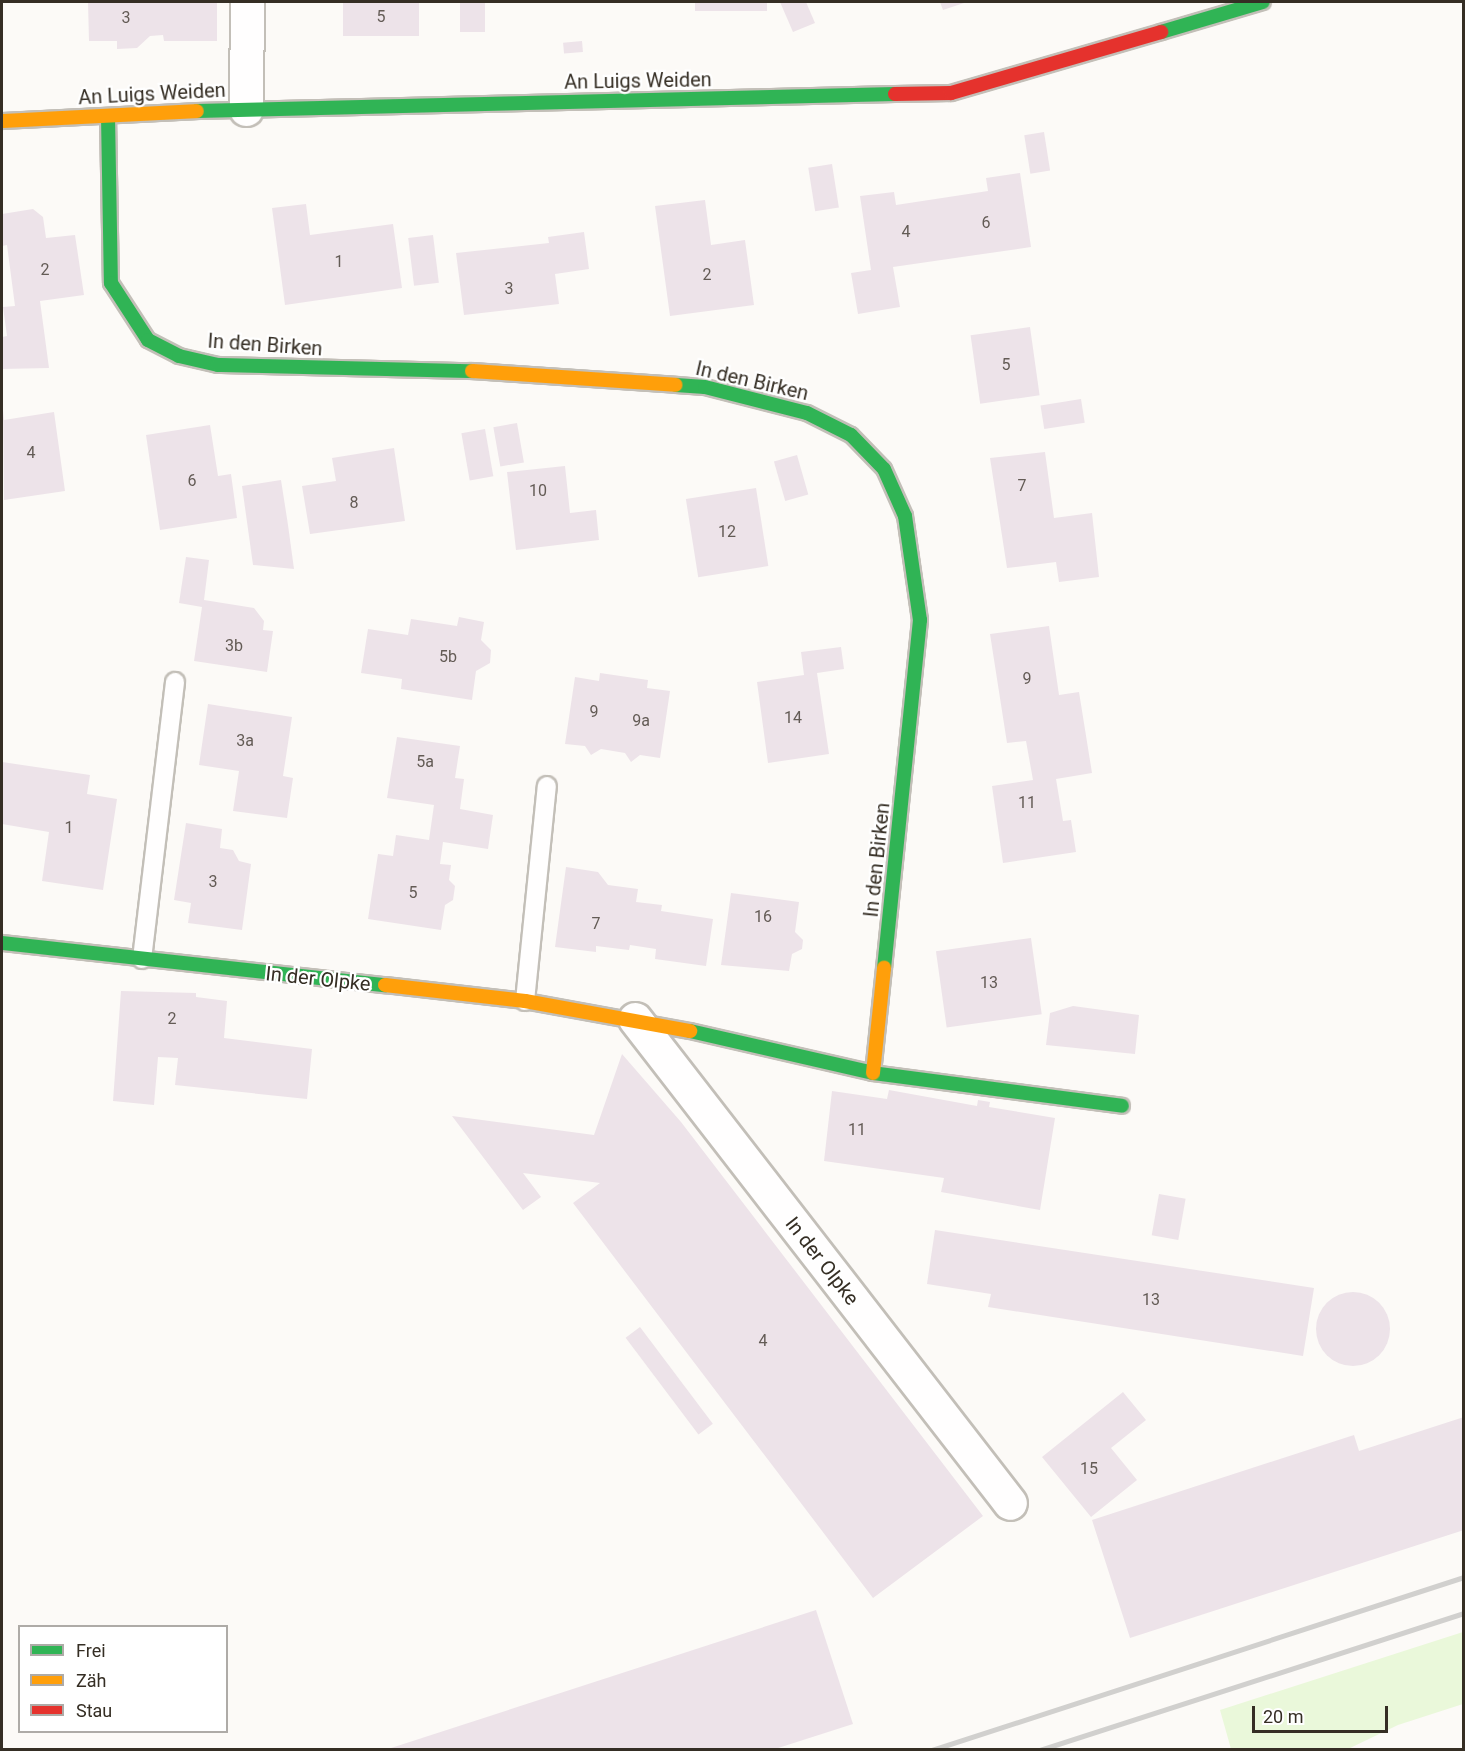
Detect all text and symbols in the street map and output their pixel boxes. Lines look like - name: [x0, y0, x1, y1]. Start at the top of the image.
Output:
- house number: 5: [377, 7, 385, 27]
- house number: 3: [122, 8, 130, 28]
- street label: An Luigs Weiden: [564, 68, 712, 94]
- street label: An Luigs Weiden: [78, 78, 226, 110]
- house number: 6: [982, 213, 990, 233]
- house number: 4: [902, 222, 910, 242]
- house number: 1: [335, 252, 343, 272]
- house number: 2: [41, 260, 49, 280]
- house number: 2: [703, 265, 711, 285]
- house number: 3: [505, 279, 513, 299]
- street label: In den Birken: [207, 329, 323, 361]
- house number: 5: [1002, 355, 1010, 375]
- street label: In den Birken: [693, 356, 811, 406]
- house number: 4: [27, 443, 35, 463]
- house number: 6: [188, 471, 196, 491]
- house number: 7: [1018, 476, 1026, 496]
- house number: 10: [529, 481, 547, 501]
- house number: 8: [350, 493, 358, 513]
- house number: 12: [718, 522, 736, 542]
- house number: 3b: [225, 636, 243, 656]
- house number: 5b: [439, 647, 457, 667]
- house number: 9: [1023, 669, 1031, 689]
- house number: 9: [590, 702, 598, 722]
- house number: 14: [784, 708, 802, 728]
- house number: 9a: [632, 711, 650, 731]
- house number: 3a: [236, 731, 254, 751]
- house number: 5a: [416, 752, 434, 772]
- house number: 11: [1018, 793, 1036, 813]
- street label: In den Birken: [859, 802, 895, 918]
- house number: 1: [65, 818, 73, 838]
- house number: 3: [209, 872, 217, 892]
- house number: 5: [409, 883, 417, 903]
- house number: 16: [754, 907, 772, 927]
- house number: 7: [592, 914, 600, 934]
- street label: In der Olpke: [264, 962, 372, 996]
- house number: 13: [980, 973, 998, 993]
- house number: 2: [168, 1009, 176, 1029]
- house number: 11: [848, 1120, 866, 1140]
- street label: In der Olpke: [780, 1212, 864, 1310]
- house number: 13: [1142, 1290, 1160, 1310]
- house number: 4: [759, 1331, 767, 1351]
- house number: 15: [1080, 1459, 1098, 1479]
- legend: [18, 1625, 228, 1733]
- text: Frei: [76, 1640, 106, 1661]
- text: Zäh: [76, 1670, 107, 1691]
- scale bar: [1255, 1694, 1392, 1732]
- text: Stau: [76, 1700, 112, 1721]
- text: 20 m: [1263, 1706, 1303, 1727]

